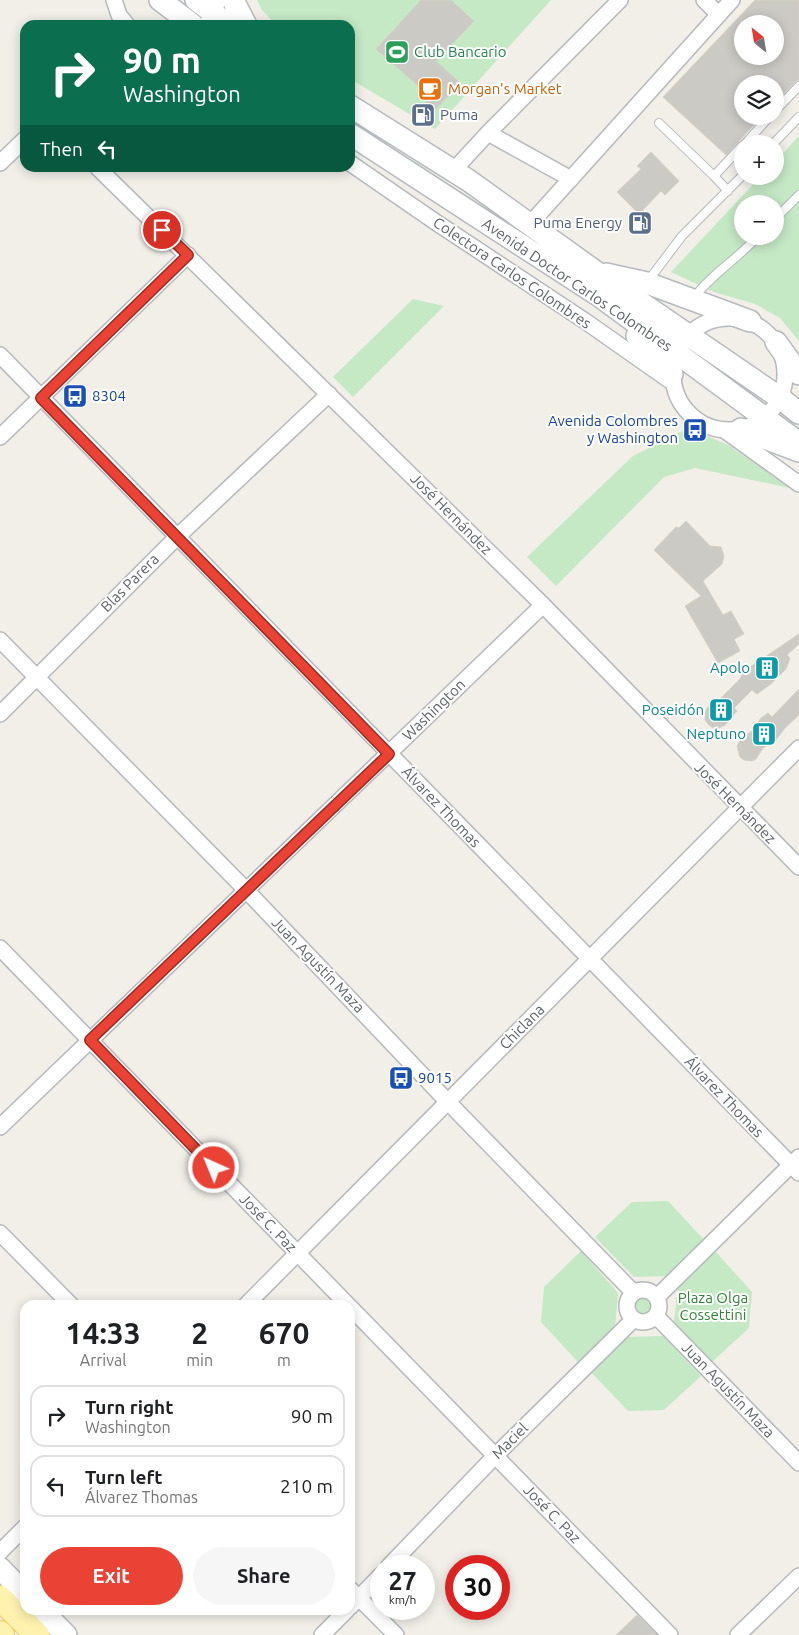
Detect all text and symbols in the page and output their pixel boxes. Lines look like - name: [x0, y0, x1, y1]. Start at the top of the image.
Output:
- north arrow: [734, 15, 784, 65]
- map controls: [734, 15, 784, 245]
- sports icon: Club Bancario: [384, 39, 410, 65]
- icon: right: [40, 40, 105, 105]
- text: 90 m: [123, 40, 201, 80]
- place label: Club Bancario: [414, 43, 506, 60]
- button: layers: [734, 75, 784, 125]
- cafe icon: Morgan's Market: [417, 76, 443, 102]
- place label: Morgan's Market: [448, 80, 562, 97]
- text: Washington: [123, 81, 241, 106]
- fuel station icon: Puma: [410, 102, 436, 128]
- place label: Puma: [440, 106, 478, 123]
- icon: left: [93, 135, 121, 163]
- button: +: [734, 135, 784, 185]
- text: Then: [40, 138, 83, 160]
- button: −: [734, 195, 784, 245]
- pin: [141, 209, 183, 251]
- fuel station icon: Puma Energy: [627, 210, 653, 236]
- street label: Colectora Carlos Colombres: [430, 213, 594, 332]
- place label: Puma Energy: [534, 214, 622, 231]
- street label: Avenida Doctor Carlos Colombres: [479, 215, 675, 355]
- icon: arrive: [148, 216, 176, 244]
- bus stop icon: 8304: [62, 383, 88, 409]
- place label: 8304: [92, 387, 126, 404]
- place label: Avenida Colombres y Washington: [548, 412, 678, 446]
- bus stop icon: Avenida Colombres y Washington: [682, 417, 708, 443]
- street label: José Hernández: [407, 470, 495, 558]
- street label: Blas Parera: [97, 550, 162, 615]
- building icon: Apolo: [754, 655, 780, 681]
- place label: Apolo: [710, 659, 750, 676]
- street label: Washington: [399, 676, 468, 744]
- building icon: Poseidón: [708, 697, 734, 723]
- place label: Poseidón: [642, 701, 704, 718]
- building icon: Neptuno: [751, 721, 777, 747]
- place label: Neptuno: [686, 725, 746, 742]
- street label: José Hernández: [691, 759, 779, 847]
- street label: Álvarez Thomas: [398, 763, 484, 851]
- street label: Juan Agustín Maza: [268, 913, 368, 1016]
- street label: Chiclana: [496, 1001, 548, 1053]
- street label: Álvarez Thomas: [681, 1053, 767, 1141]
- bus stop icon: 9015: [388, 1065, 414, 1091]
- place label: 9015: [418, 1069, 452, 1086]
- position arrow: [187, 1141, 239, 1193]
- street label: José C. Paz: [236, 1190, 300, 1255]
- park label: Plaza Olga Cossettini: [678, 1289, 748, 1323]
- text: 14:33: [66, 1316, 141, 1350]
- text: 2: [191, 1316, 208, 1350]
- text: 670: [259, 1316, 309, 1350]
- street label: Juan Agustín Maza: [678, 1338, 778, 1441]
- text: Arrival: [80, 1351, 126, 1369]
- text: min: [186, 1351, 213, 1369]
- text: m: [277, 1351, 291, 1369]
- text: Turn right: [85, 1396, 173, 1418]
- icon: right: [42, 1402, 70, 1430]
- text: 90 m: [291, 1405, 333, 1427]
- text: Washington: [85, 1418, 171, 1436]
- street label: Maciel: [488, 1419, 531, 1462]
- text: Turn left: [85, 1466, 163, 1488]
- icon: left: [42, 1472, 70, 1500]
- text: 210 m: [280, 1475, 333, 1497]
- street label: José C. Paz: [520, 1481, 584, 1546]
- text: Álvarez Thomas: [85, 1488, 198, 1506]
- button: Exit: [40, 1547, 183, 1605]
- button: Share: [193, 1547, 335, 1605]
- speed limit sign: 30: [445, 1555, 510, 1620]
- text: 27: [388, 1567, 417, 1595]
- text: km/h: [389, 1593, 416, 1606]

